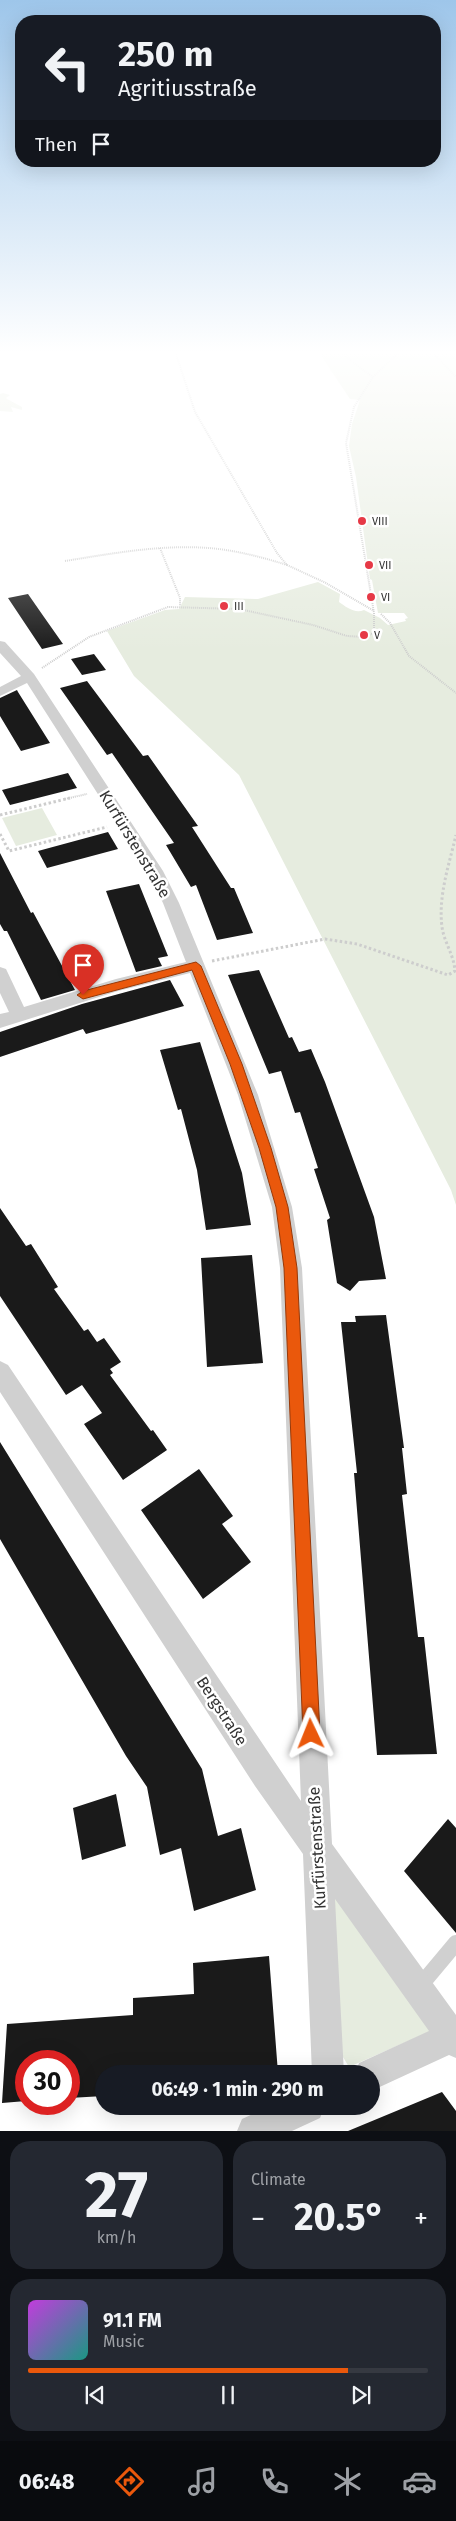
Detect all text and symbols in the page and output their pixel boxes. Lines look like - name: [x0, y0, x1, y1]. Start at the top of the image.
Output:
- text: 250 m: [118, 33, 213, 75]
- icon: left: [35, 35, 100, 100]
- text: Agritiusstraße: [118, 75, 257, 102]
- icon: arrive: [87, 130, 115, 158]
- text: Then: [35, 133, 77, 156]
- marker: VIII: [356, 515, 368, 527]
- place label: VIII: [372, 515, 388, 528]
- marker: VII: [363, 559, 375, 571]
- place label: VII: [379, 559, 392, 572]
- marker: VI: [365, 591, 377, 603]
- place label: VI: [381, 591, 390, 604]
- marker: III: [218, 600, 230, 612]
- place label: III: [234, 600, 244, 613]
- marker: V: [358, 629, 370, 641]
- place label: V: [374, 629, 381, 642]
- street label: Kurfürstenstraße: [95, 787, 175, 901]
- pin: [62, 944, 104, 995]
- icon: arrive: [69, 951, 97, 979]
- street label: Bergstraße: [193, 1673, 251, 1749]
- position arrow: [284, 1707, 336, 1759]
- street label: Kurfürstenstraße: [304, 1786, 330, 1910]
- speed limit sign: 30: [15, 2050, 80, 2115]
- text: 06:49 · 1 min · 290 m: [151, 2078, 324, 2101]
- text: 27: [85, 2156, 148, 2234]
- text: Climate: [251, 2170, 306, 2189]
- text: 20.5°: [294, 2194, 385, 2240]
- text: −: [251, 2202, 265, 2235]
- text: +: [414, 2202, 428, 2235]
- text: km/h: [97, 2228, 136, 2247]
- text: 91.1 FM: [103, 2309, 162, 2332]
- text: Music: [103, 2332, 144, 2351]
- icon: previous: [81, 2381, 109, 2409]
- icon: pause: [214, 2381, 242, 2409]
- icon: next: [347, 2381, 375, 2409]
- icon: directions: [112, 2464, 147, 2499]
- icon: music: [185, 2464, 220, 2499]
- icon: phone: [257, 2464, 292, 2499]
- icon: climate: [330, 2464, 365, 2499]
- icon: car: [402, 2464, 437, 2499]
- text: 06:48: [19, 2468, 74, 2495]

